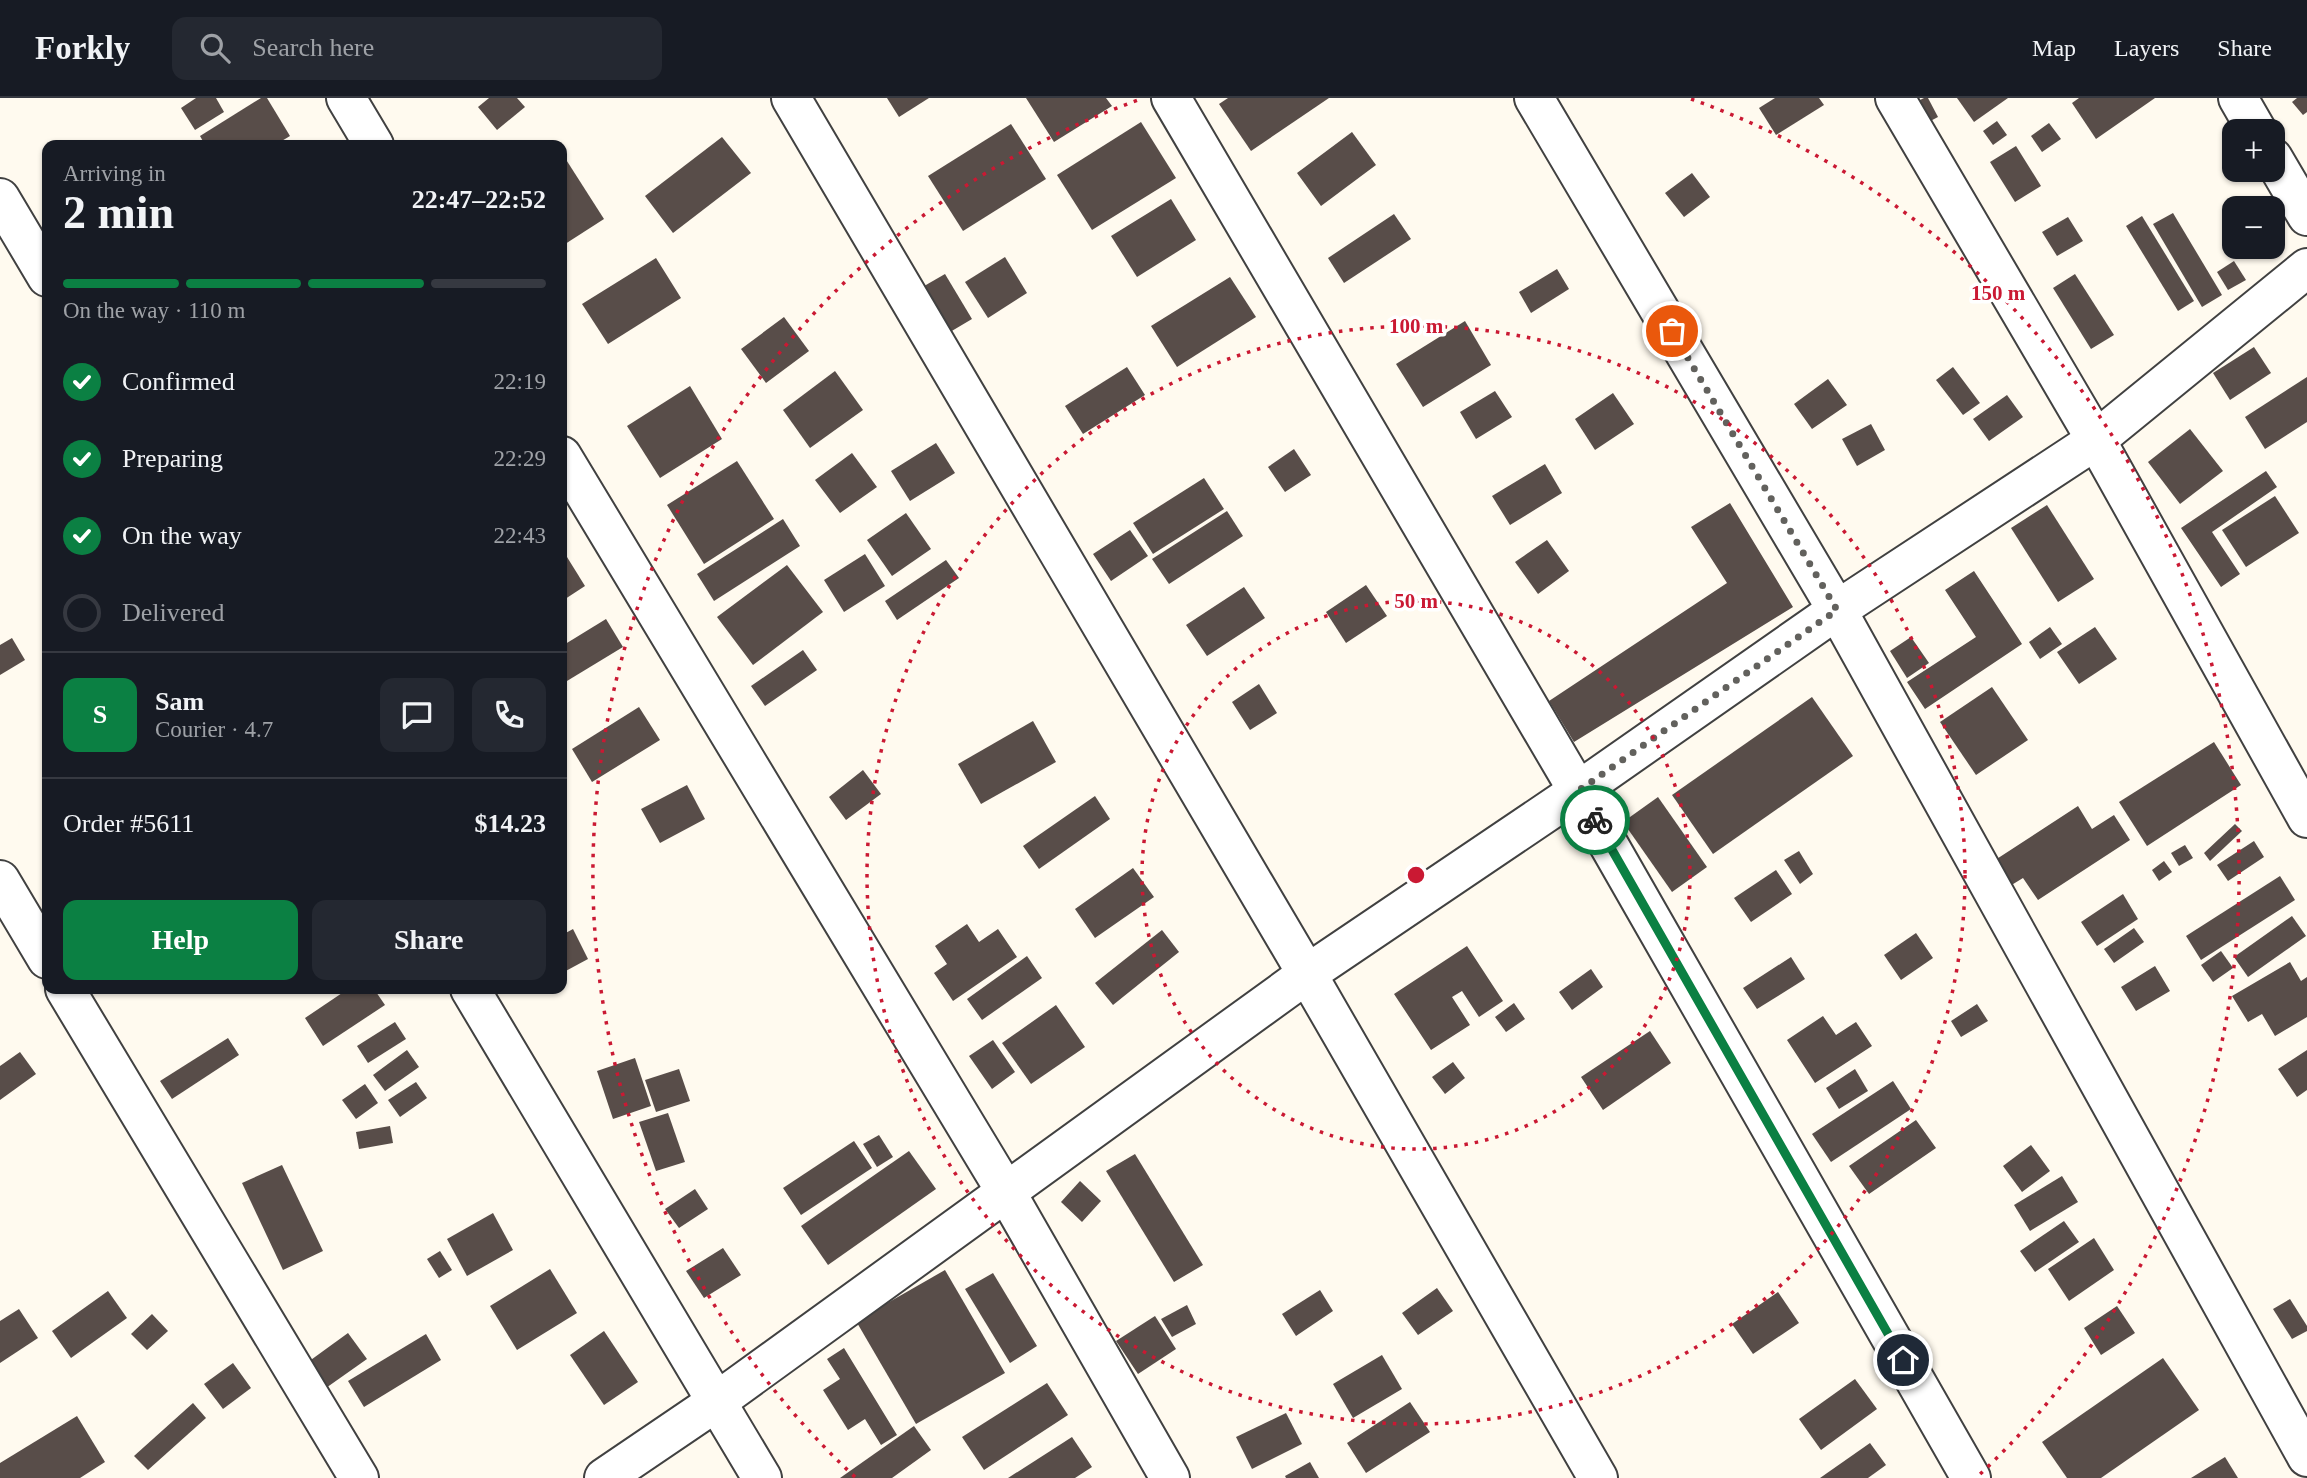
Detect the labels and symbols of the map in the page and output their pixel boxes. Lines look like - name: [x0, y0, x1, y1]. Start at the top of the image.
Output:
- text: 150 m: [1971, 281, 2026, 305]
- pin: [1642, 301, 1702, 361]
- text: 100 m: [1389, 314, 1444, 338]
- text: 50 m: [1394, 589, 1438, 613]
- courier: [1560, 785, 1630, 855]
- centre of rings: [1404, 863, 1428, 887]
- pin: [1873, 1330, 1933, 1390]

